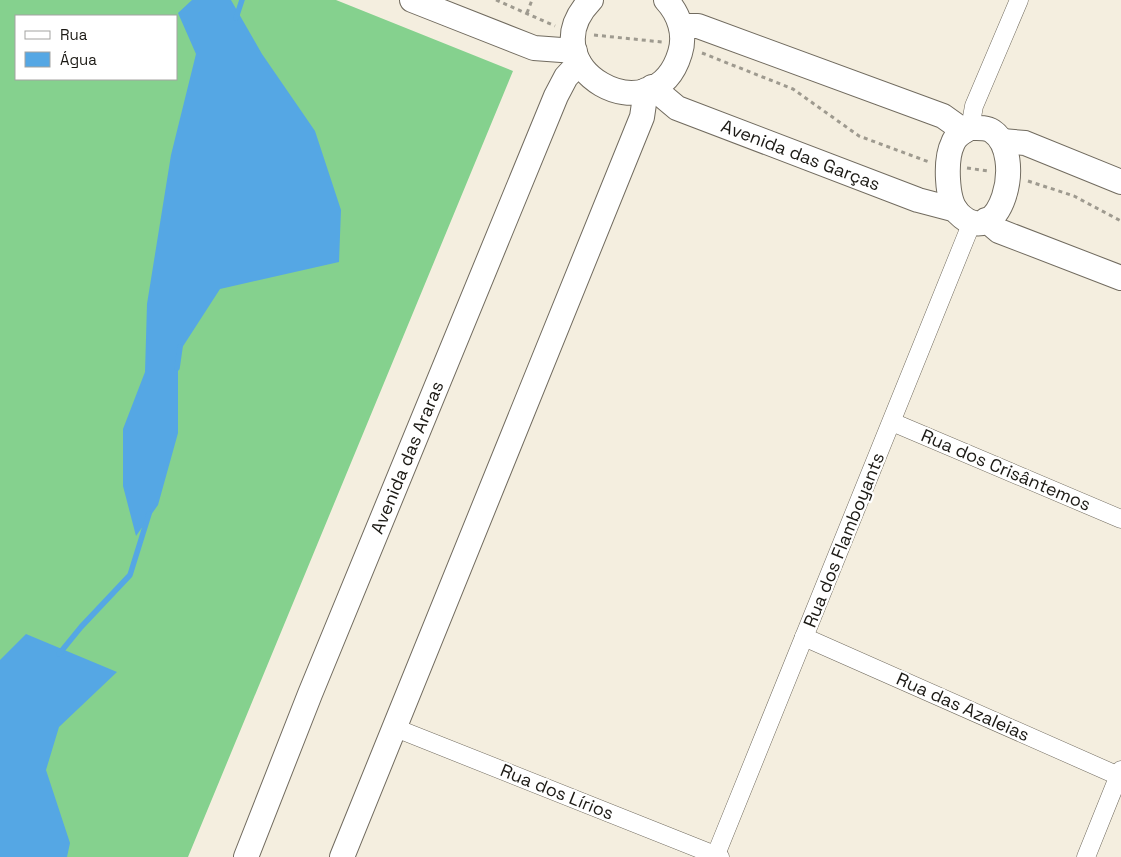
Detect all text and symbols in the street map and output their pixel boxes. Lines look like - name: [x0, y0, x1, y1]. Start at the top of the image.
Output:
- legend: [15, 15, 178, 80]
- text: Rua: [60, 25, 88, 44]
- text: Água: [60, 50, 97, 69]
- street label: Avenida das Garças: [718, 114, 884, 196]
- street label: Avenida das Araras: [365, 377, 449, 537]
- street label: Rua dos Crisântemos: [918, 423, 1095, 516]
- street label: Rua dos Flamboyants: [798, 449, 889, 631]
- street label: Rua das Azaleias: [893, 667, 1033, 746]
- street label: Rua dos Lírios: [497, 758, 617, 825]

